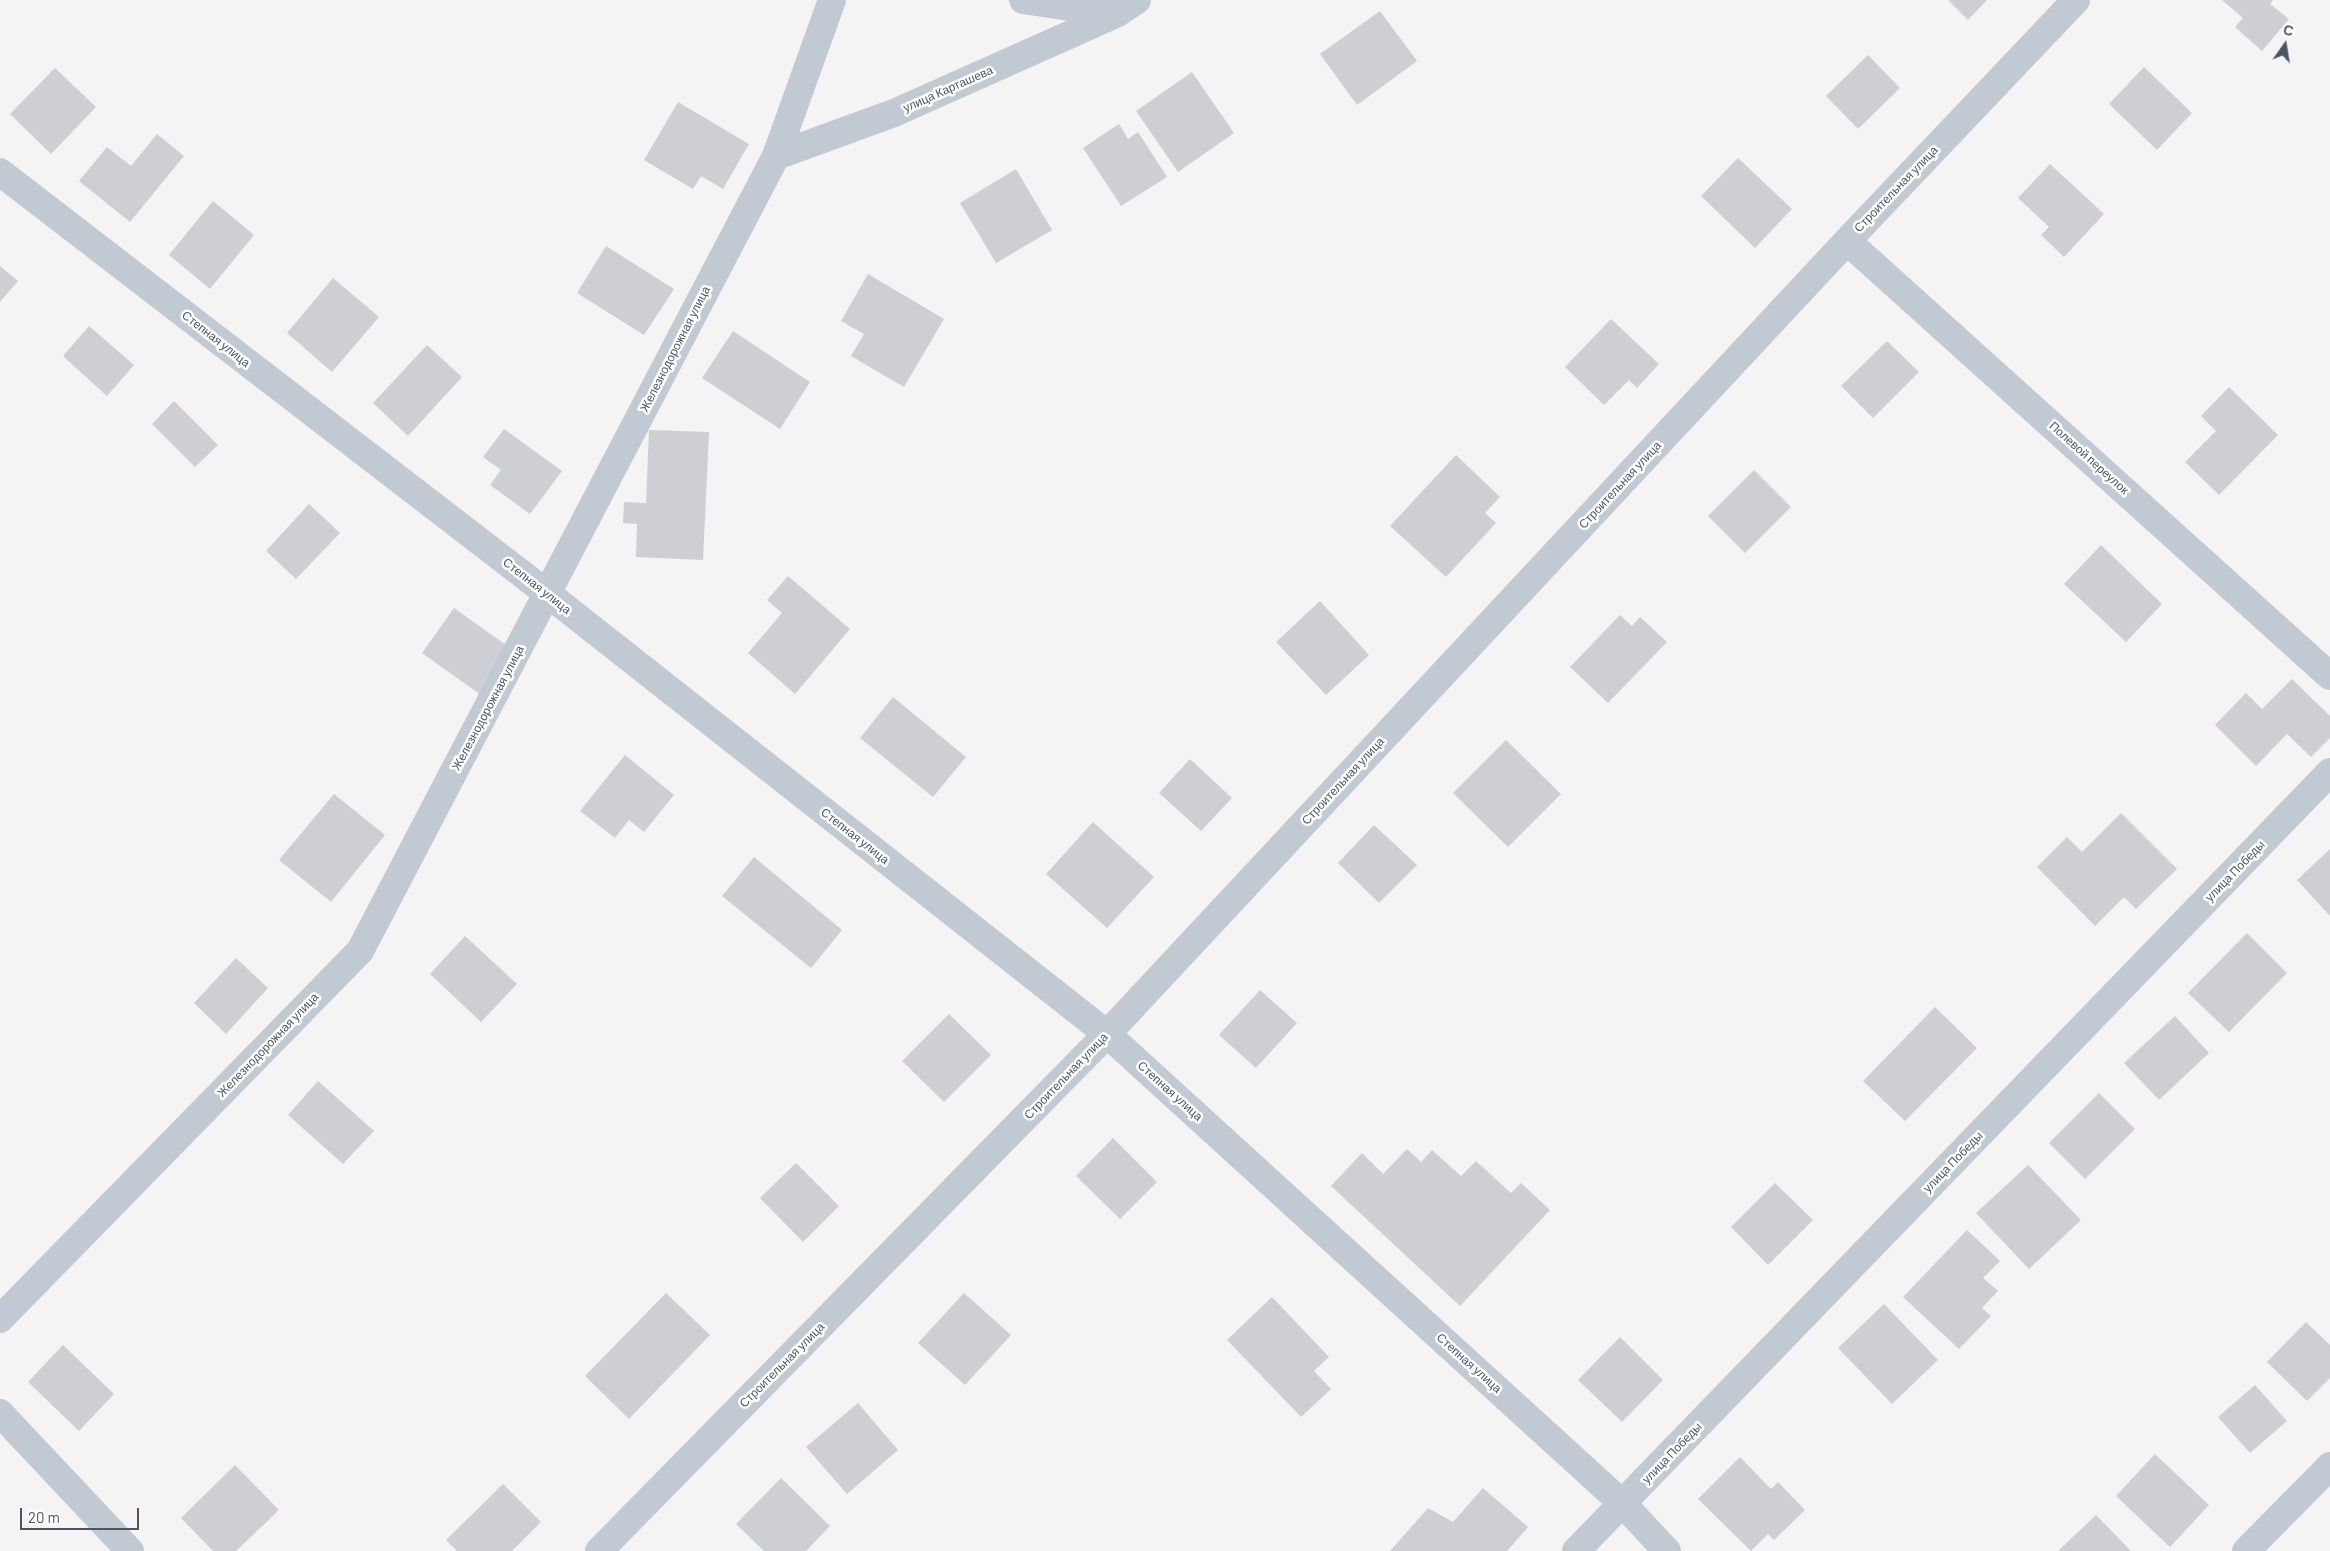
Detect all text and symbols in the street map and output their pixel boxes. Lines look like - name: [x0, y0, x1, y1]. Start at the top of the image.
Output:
- north arrow: [2260, 20, 2310, 70]
- text: С: [2282, 20, 2295, 39]
- street label: улица Карташева: [901, 63, 995, 115]
- street label: Строительная улица: [1851, 143, 1941, 235]
- street label: Железнодорожная улица: [637, 284, 713, 414]
- street label: Степная улица: [179, 308, 253, 370]
- street label: Полевой переулок: [2046, 419, 2132, 497]
- street label: Строительная улица: [1576, 438, 1664, 532]
- street label: Степная улица: [500, 555, 574, 617]
- street label: Железнодорожная улица: [449, 643, 527, 773]
- street label: Строительная улица: [1299, 734, 1387, 828]
- street label: Степная улица: [818, 805, 892, 867]
- street label: улица Победы: [2202, 837, 2268, 905]
- street label: Железнодорожная улица: [214, 990, 322, 1100]
- street label: Строительная улица: [1021, 1030, 1111, 1122]
- street label: Степная улица: [1135, 1058, 1205, 1124]
- street label: улица Победы: [1920, 1128, 1986, 1196]
- street label: Строительная улица: [737, 1320, 827, 1410]
- street label: Степная улица: [1434, 1330, 1504, 1396]
- street label: улица Победы: [1639, 1419, 1705, 1487]
- scale bar: [22, 1498, 141, 1530]
- text: 20 m: [28, 1508, 60, 1526]

